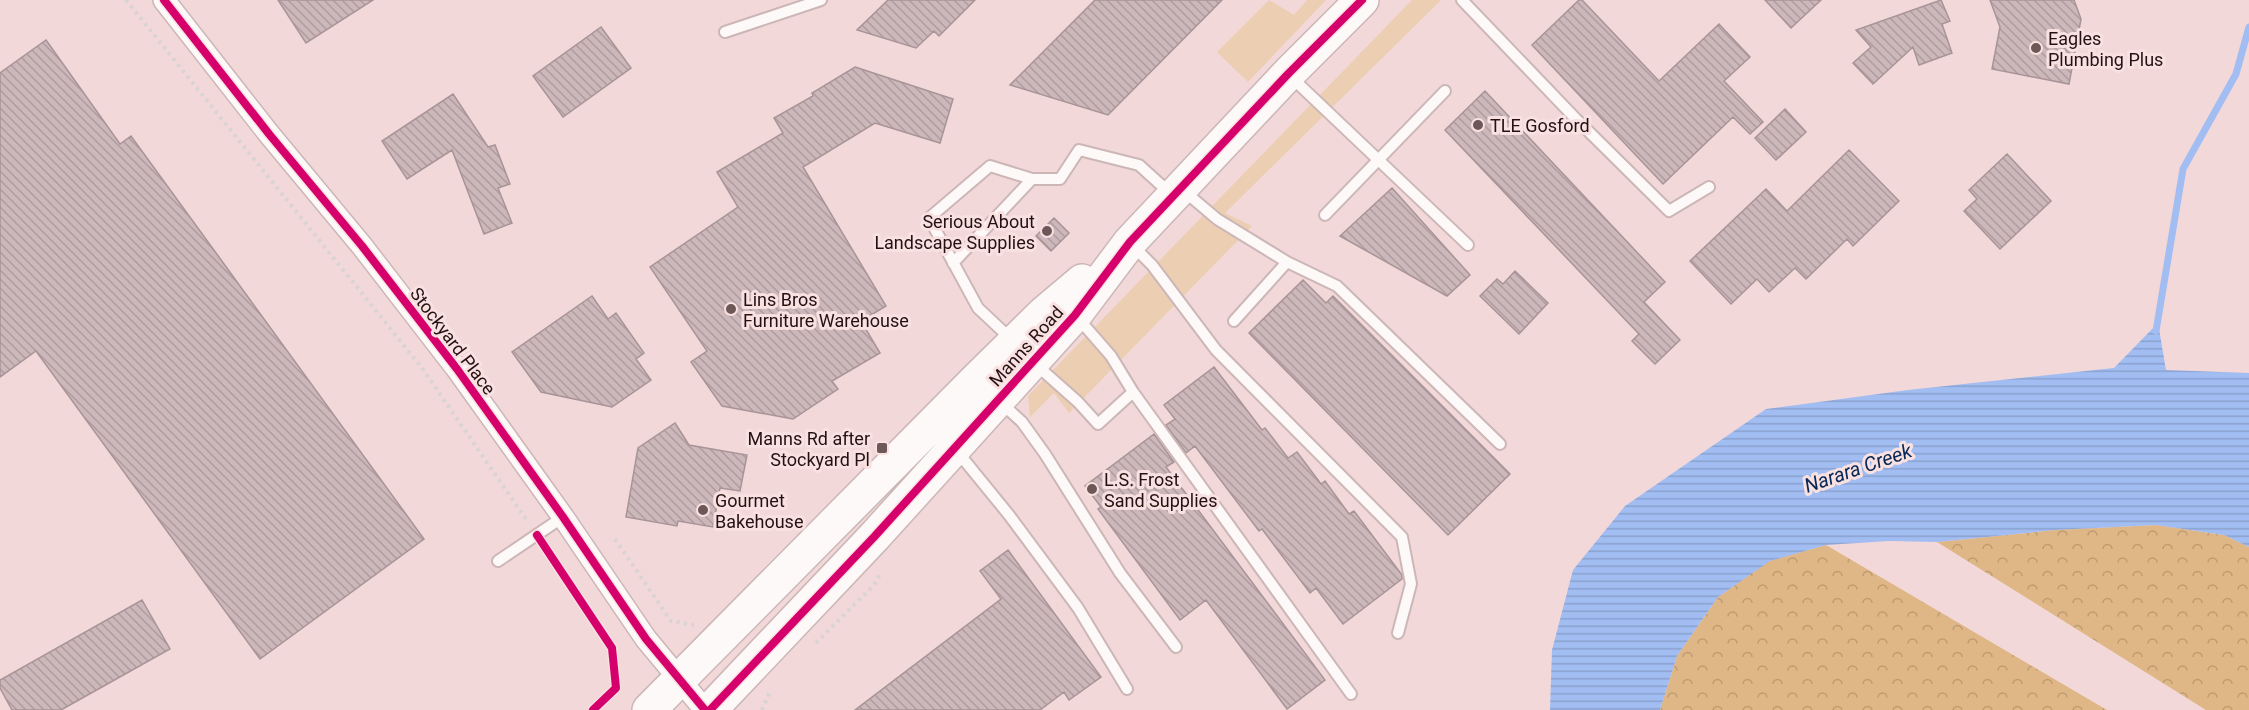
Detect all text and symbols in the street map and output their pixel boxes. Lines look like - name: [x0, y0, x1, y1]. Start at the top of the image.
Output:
- place label: Eagles Plumbing Plus: [2048, 28, 2163, 70]
- marker: Eagles Plumbing Plus: [2029, 41, 2043, 55]
- place label: TLE Gosford: [1490, 115, 1590, 136]
- marker: TLE Gosford: [1471, 118, 1485, 132]
- place label: Serious About Landscape Supplies: [874, 211, 1035, 253]
- marker: Serious About Landscape Supplies: [1040, 224, 1054, 238]
- street label: Stockyard Place: [406, 283, 500, 399]
- place label: Lins Bros Furniture Warehouse: [743, 289, 909, 331]
- marker: Lins Bros Furniture Warehouse: [724, 302, 738, 316]
- street label: Manns Road: [985, 302, 1067, 390]
- place label: Manns Rd after Stockyard Pl: [748, 428, 870, 470]
- water label: Narara Creek: [1801, 438, 1916, 498]
- marker: Manns Rd after Stockyard Pl: [875, 441, 889, 455]
- place label: L.S. Frost Sand Supplies: [1104, 469, 1217, 511]
- marker: L.S. Frost Sand Supplies: [1085, 482, 1099, 496]
- place label: Gourmet Bakehouse: [715, 490, 803, 532]
- marker: Gourmet Bakehouse: [696, 503, 710, 517]

